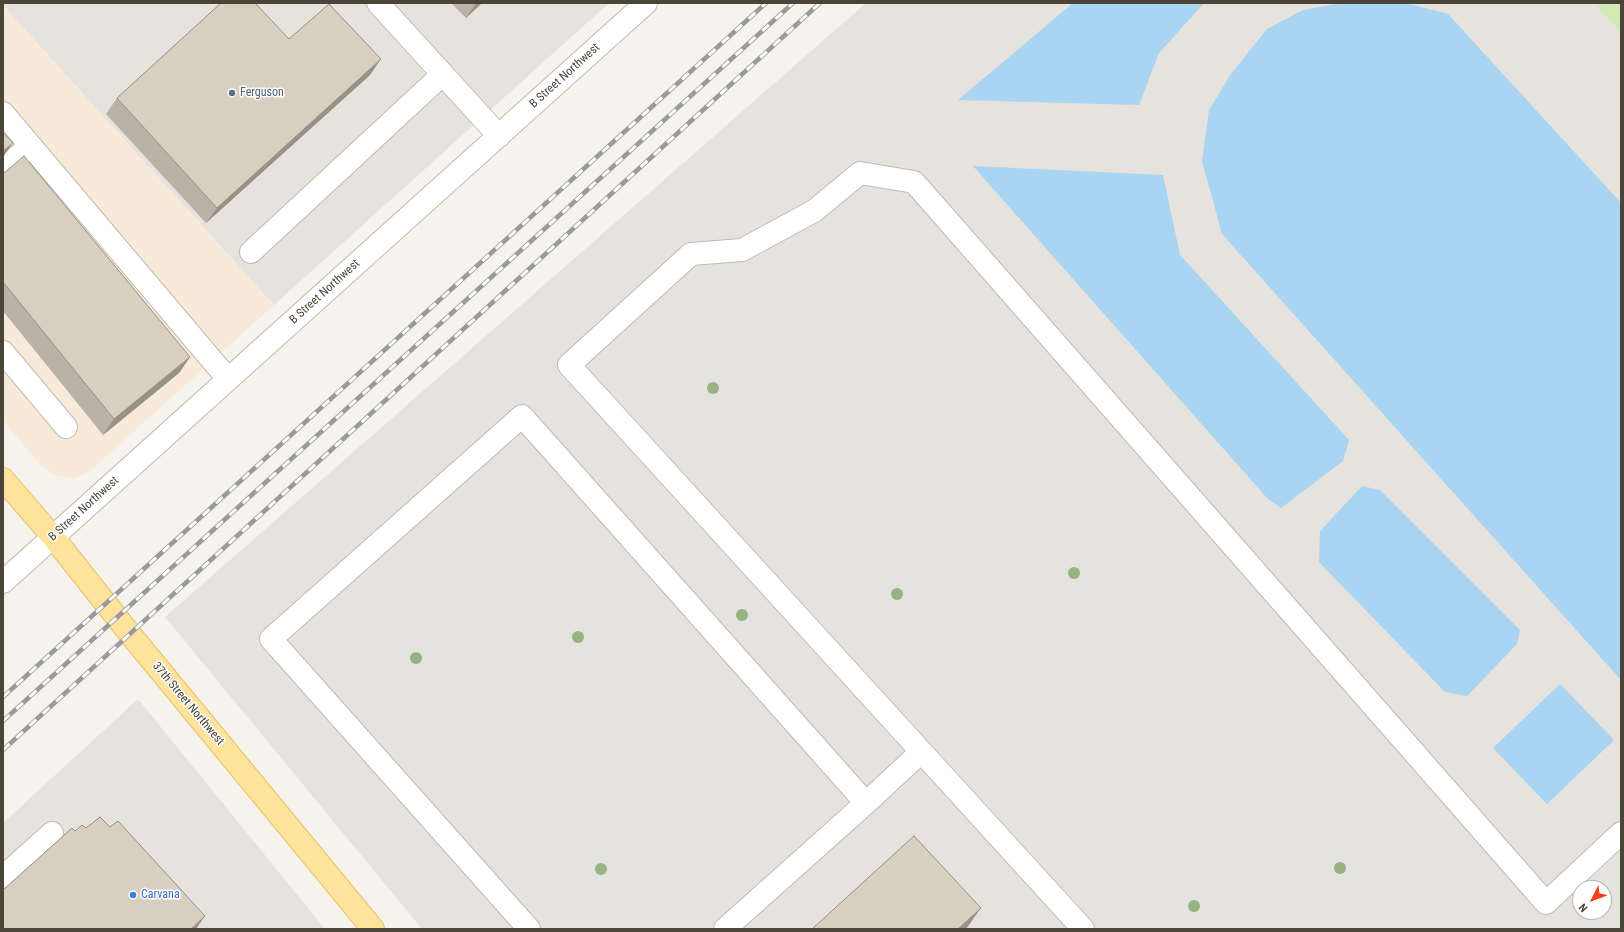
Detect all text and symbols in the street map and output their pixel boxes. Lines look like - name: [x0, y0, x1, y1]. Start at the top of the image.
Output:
- street label: B Street Northwest: [527, 41, 603, 111]
- place label: Ferguson: [240, 86, 284, 100]
- marker: Ferguson: [227, 88, 237, 98]
- street label: B Street Northwest: [287, 257, 363, 327]
- street label: B Street Northwest: [46, 474, 122, 544]
- street label: 37th Street Northwest: [149, 660, 227, 748]
- north arrow: [1572, 880, 1612, 920]
- place label: Carvana: [141, 888, 180, 902]
- marker: Carvana: [128, 890, 138, 900]
- text: N: [1576, 901, 1591, 915]

